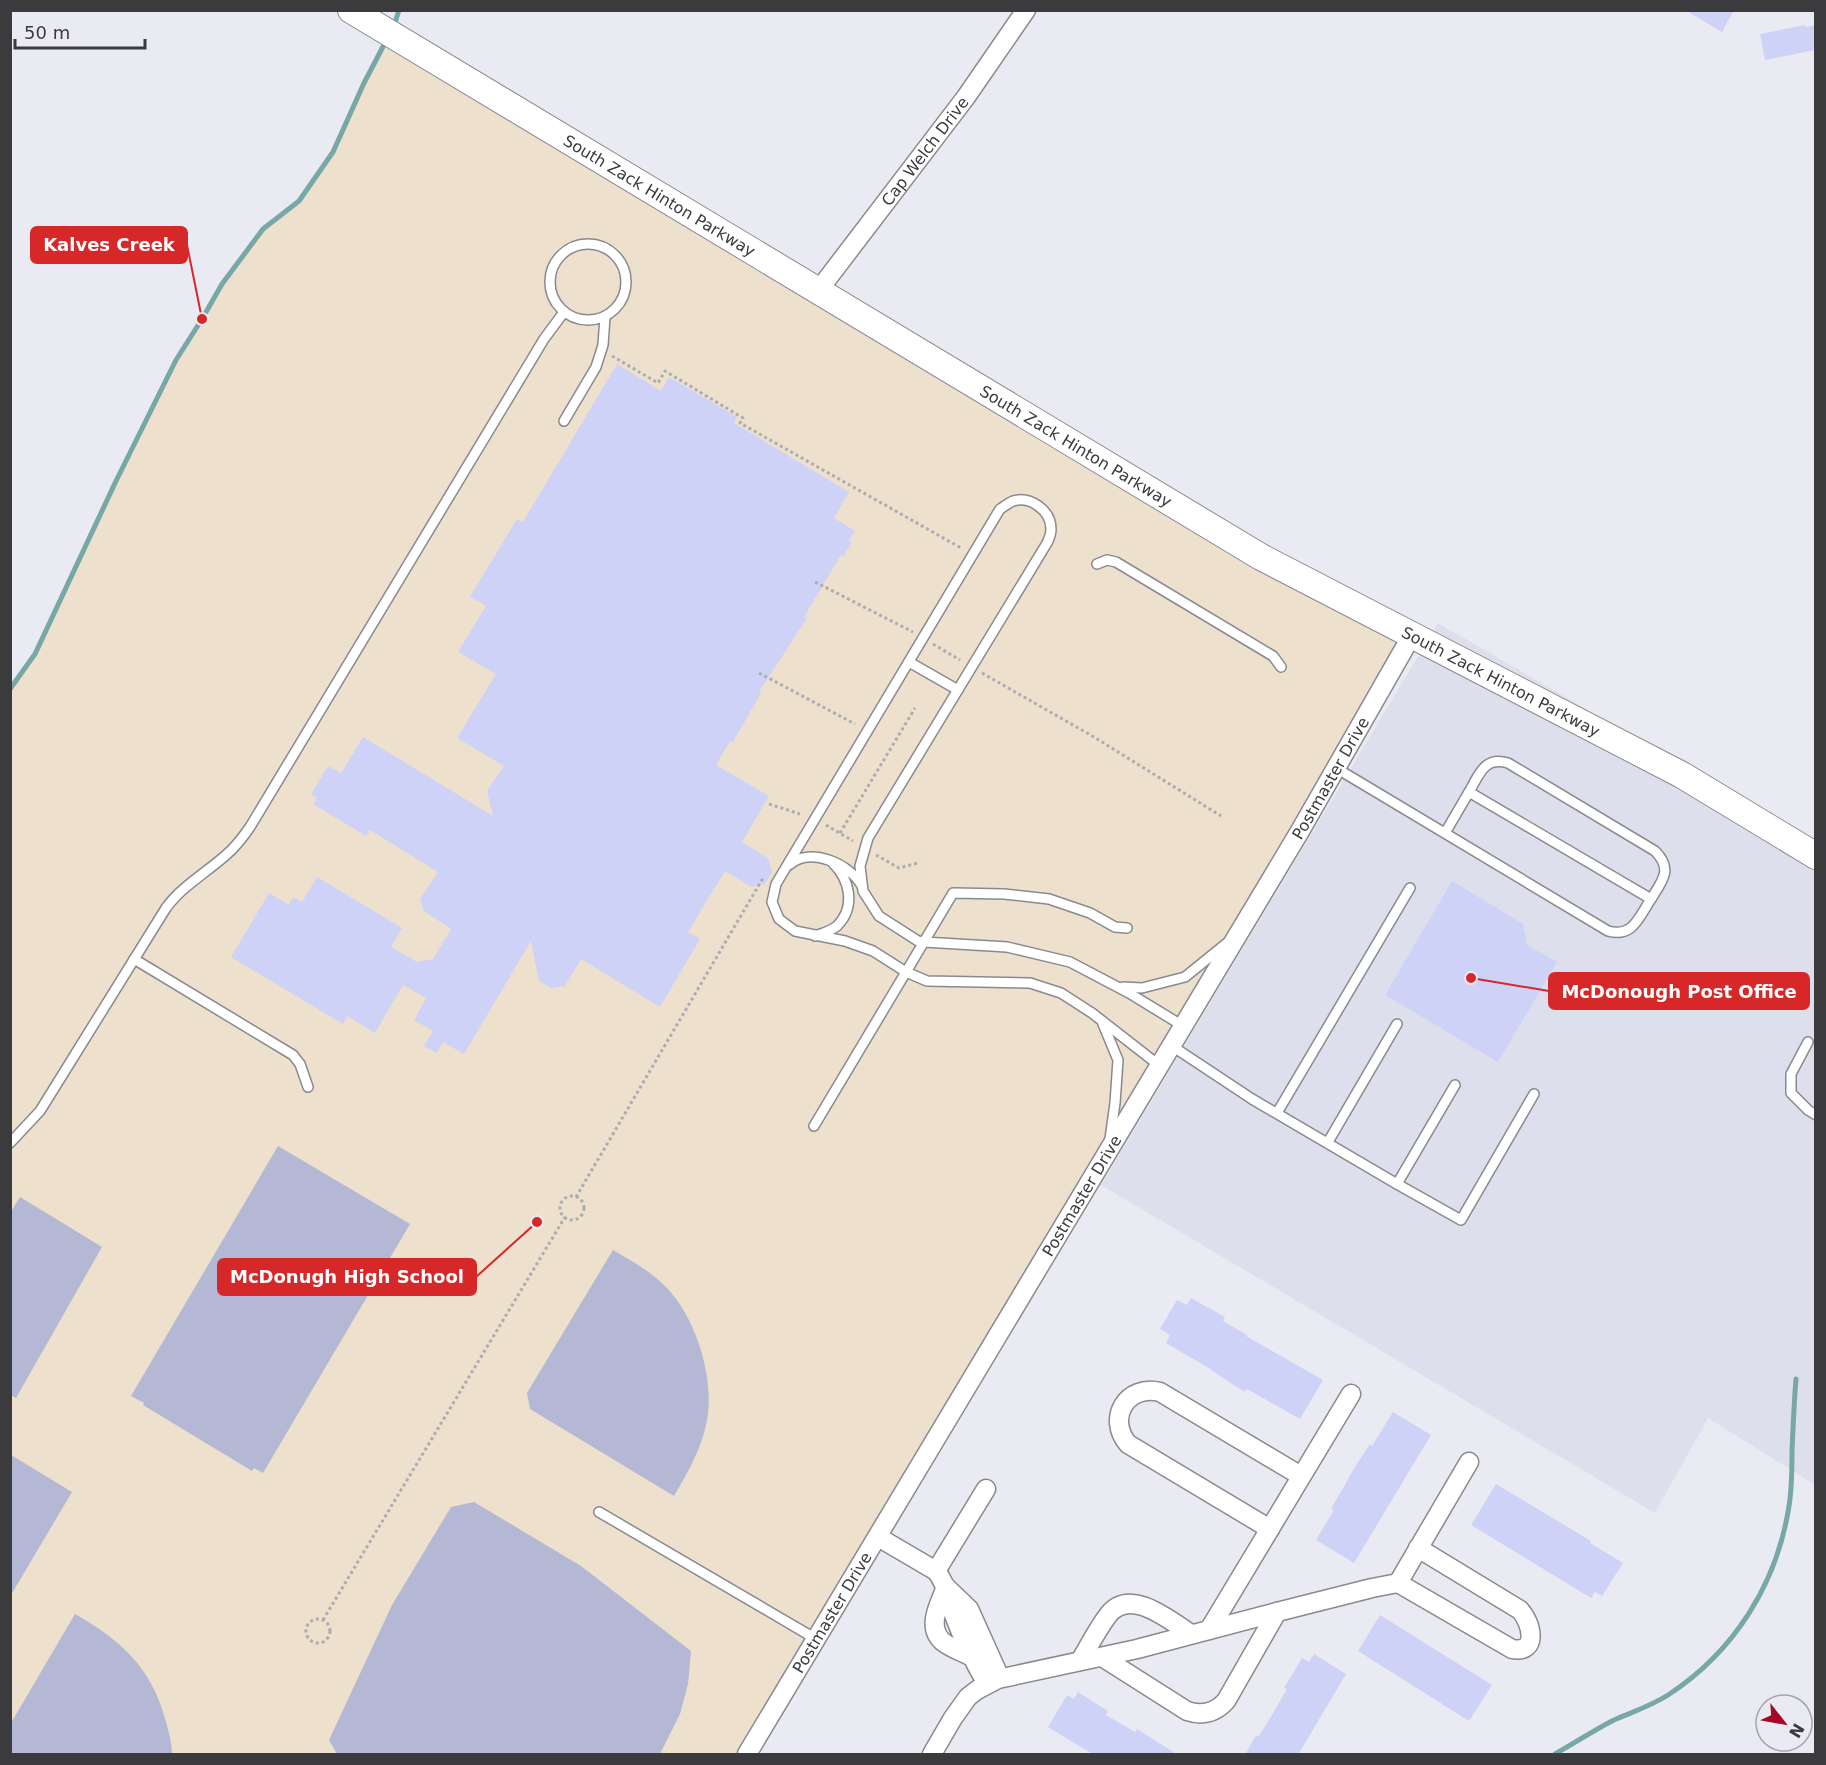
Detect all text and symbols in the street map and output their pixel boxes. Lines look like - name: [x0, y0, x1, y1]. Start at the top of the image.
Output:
- scale bar: [15, 12, 146, 50]
- text: 50 m: [24, 22, 70, 43]
- street label: Cap Welch Drive: [877, 93, 972, 209]
- street label: South Zack Hinton Parkway: [560, 131, 759, 260]
- callout: Kalves Creek: [31, 227, 187, 263]
- text: Kalves Creek: [43, 234, 176, 255]
- street label: South Zack Hinton Parkway: [977, 381, 1175, 511]
- street label: South Zack Hinton Parkway: [1399, 622, 1603, 740]
- street label: Postmaster Drive: [1288, 714, 1373, 843]
- callout: McDonough Post Office: [1549, 973, 1809, 1009]
- text: McDonough Post Office: [1561, 981, 1797, 1002]
- street label: Postmaster Drive: [1038, 1132, 1125, 1260]
- callout: McDonugh High School: [218, 1259, 476, 1295]
- text: McDonugh High School: [230, 1266, 464, 1287]
- street label: Postmaster Drive: [788, 1549, 875, 1676]
- north arrow: [1754, 1693, 1814, 1753]
- text: N: [1785, 1720, 1808, 1741]

